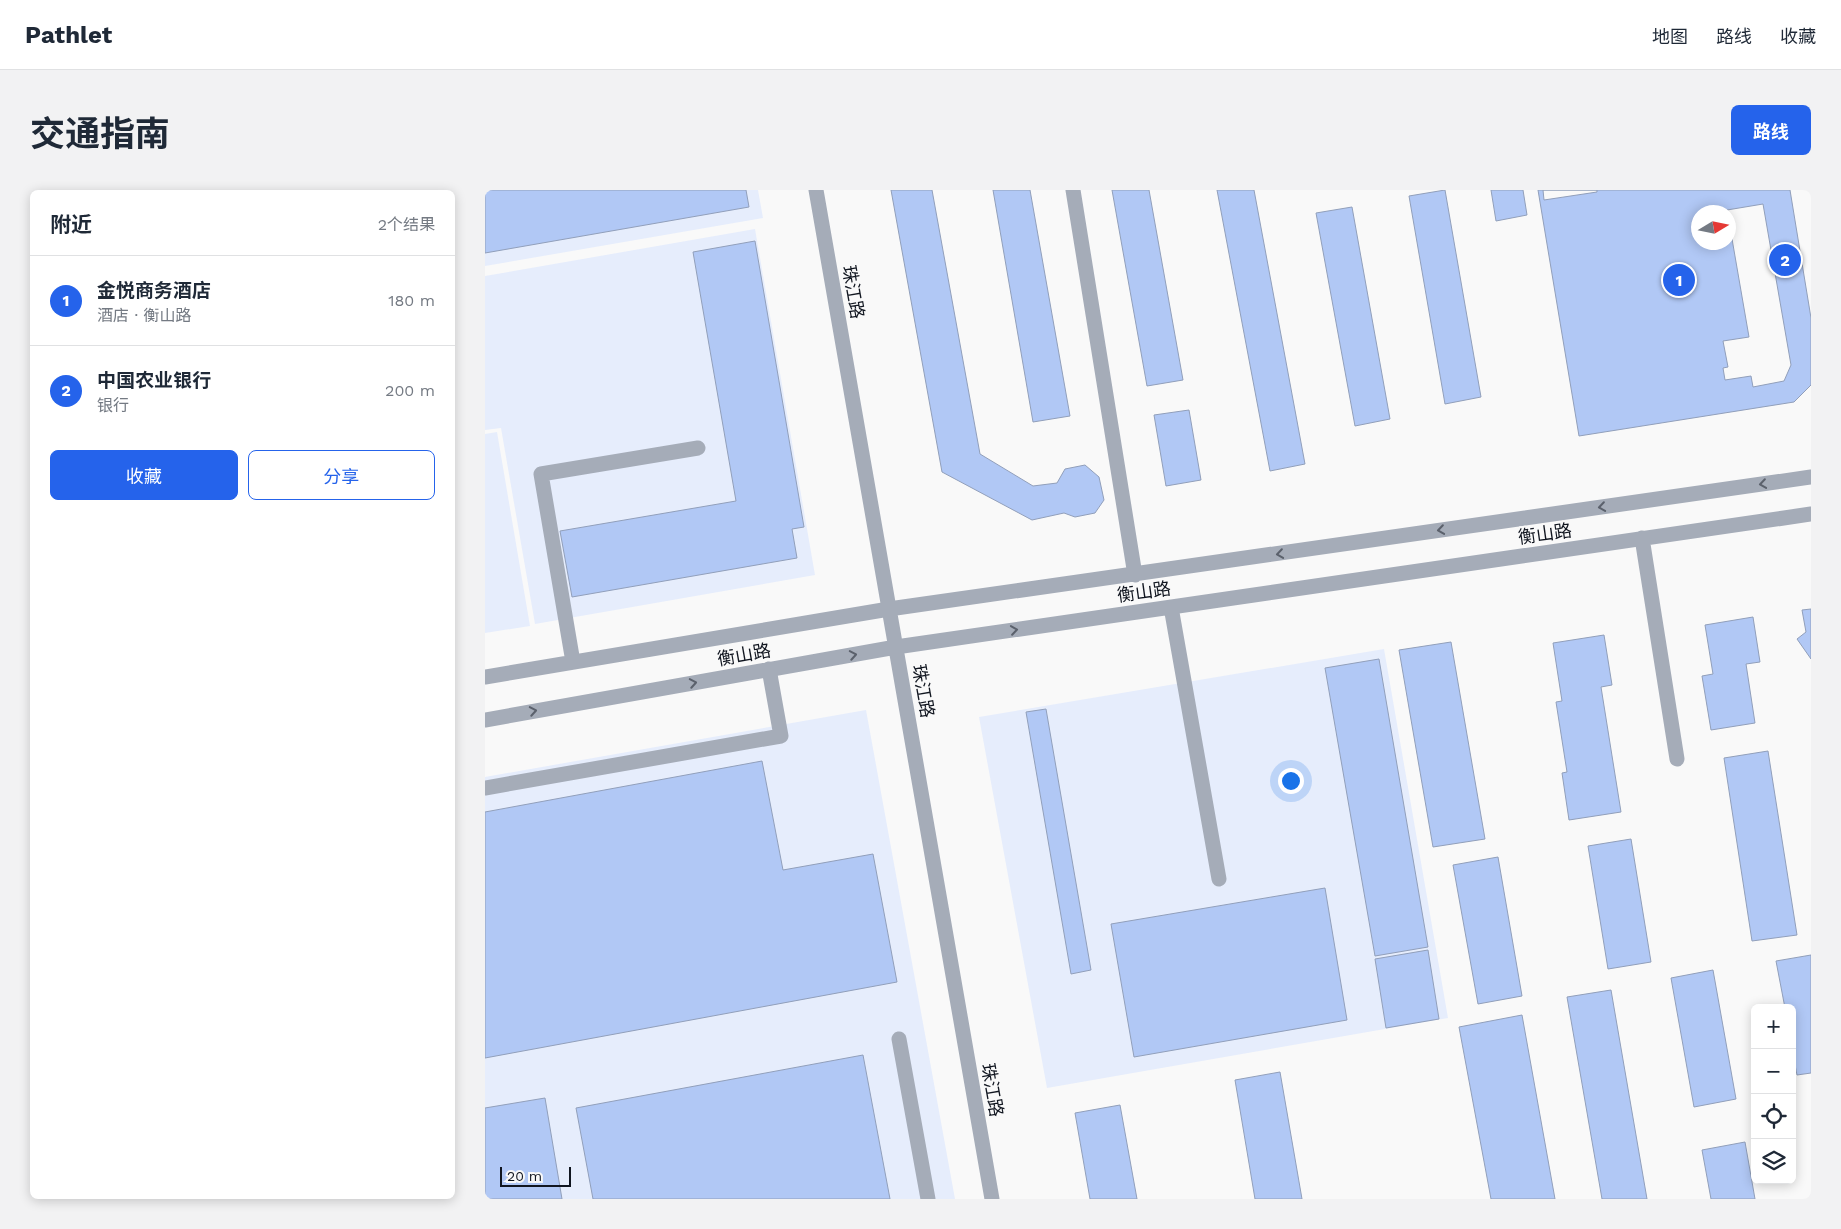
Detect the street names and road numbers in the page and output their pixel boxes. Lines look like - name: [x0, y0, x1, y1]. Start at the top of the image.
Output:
- street label: 珠江路: [838, 264, 869, 320]
- street label: 衡山路: [1517, 519, 1573, 548]
- street label: 衡山路: [1116, 577, 1172, 606]
- street label: 衡山路: [716, 639, 772, 670]
- street label: 珠江路: [908, 663, 939, 719]
- street label: 珠江路: [977, 1062, 1008, 1118]

